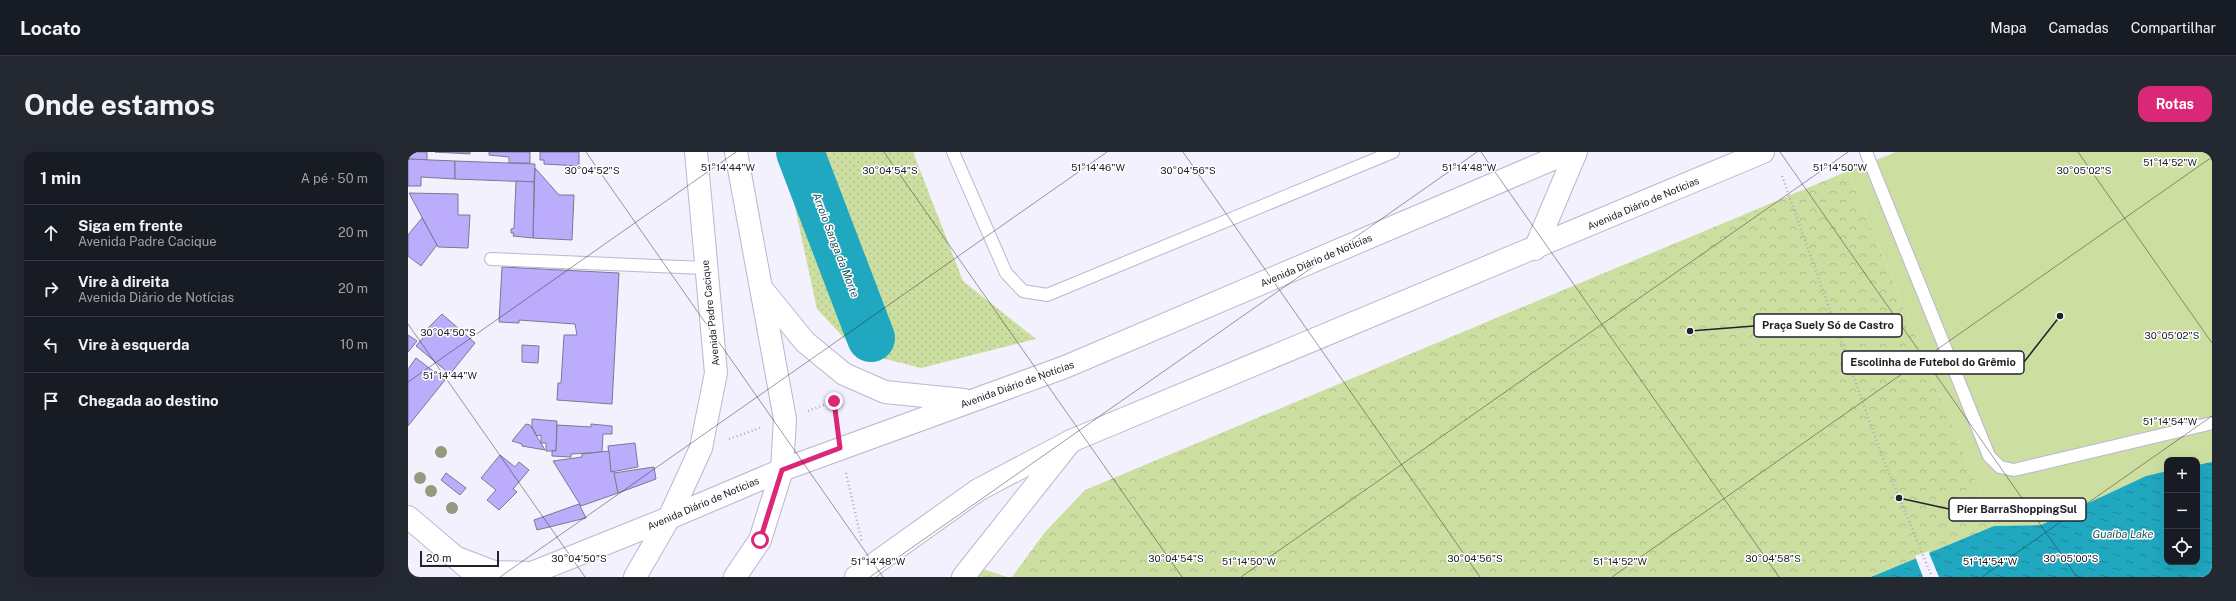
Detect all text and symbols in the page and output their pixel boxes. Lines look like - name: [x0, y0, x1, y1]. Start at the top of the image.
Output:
- text: Locato: [20, 17, 81, 39]
- text: Mapa: [1990, 20, 2026, 36]
- text: Camadas: [2048, 20, 2109, 36]
- text: Compartilhar: [2131, 20, 2216, 36]
- button: Rotas: [2138, 86, 2212, 122]
- text: Onde estamos: [24, 88, 215, 121]
- text: 51°14'52"W: [2143, 156, 2198, 168]
- text: 51°14'44"W: [701, 161, 756, 173]
- text: 51°14'46"W: [1071, 161, 1126, 173]
- text: 51°14'48"W: [1442, 161, 1497, 173]
- text: 51°14'50"W: [1813, 161, 1868, 173]
- text: 30°04'52"S: [564, 164, 620, 176]
- text: 30°04'54"S: [862, 164, 918, 176]
- text: 30°04'56"S: [1160, 164, 1216, 176]
- text: 30°05'02"S: [2056, 164, 2112, 176]
- text: 1 min: [40, 168, 81, 188]
- text: A pé · 50 m: [301, 171, 368, 186]
- street label: Avenida Diário de Notícias: [1585, 174, 1701, 232]
- water label: Arroio Sanga da Morte: [811, 191, 861, 299]
- text: Siga em frente: [78, 217, 183, 234]
- icon: ahead: [40, 222, 62, 244]
- text: 20 m: [338, 225, 368, 240]
- street label: Avenida Diário de Notícias: [1258, 231, 1374, 289]
- text: Avenida Padre Cacique: [78, 234, 217, 249]
- street label: Avenida Padre Cacique: [698, 259, 722, 367]
- text: Vire à direita: [78, 273, 169, 290]
- icon: right: [40, 278, 62, 300]
- text: 20 m: [338, 281, 368, 296]
- text: Avenida Diário de Notícias: [78, 290, 234, 305]
- callout: Praça Suely Só de Castro: [1754, 314, 1902, 337]
- text: Praça Suely Só de Castro: [1762, 319, 1894, 332]
- text: 30°04'50"S: [420, 326, 476, 338]
- text: 30°05'02"S: [2144, 329, 2200, 341]
- icon: left: [40, 334, 62, 356]
- text: Vire à esquerda: [78, 336, 190, 353]
- text: 10 m: [340, 337, 368, 352]
- callout: Escolinha de Futebol do Grêmio: [1842, 351, 2024, 374]
- text: Escolinha de Futebol do Grêmio: [1850, 356, 2016, 368]
- street label: Avenida Diário de Notícias: [959, 358, 1075, 410]
- text: 51°14'44"W: [423, 369, 478, 381]
- icon: arrive: [40, 390, 62, 412]
- text: Chegada ao destino: [78, 392, 219, 409]
- route end: [825, 392, 843, 410]
- text: 51°14'54"W: [2143, 415, 2198, 427]
- map controls: [2164, 457, 2200, 565]
- button: +: [2164, 457, 2200, 493]
- street label: Avenida Diário de Notícias: [645, 474, 761, 532]
- button: −: [2164, 493, 2200, 529]
- callout: Píer BarraShoppingSul: [1949, 498, 2086, 521]
- text: Píer BarraShoppingSul: [1957, 503, 2078, 515]
- water label: Guaíba Lake: [2093, 528, 2153, 540]
- button: locate: [2164, 529, 2200, 565]
- route start: [751, 531, 769, 549]
- scale bar: [420, 549, 499, 568]
- text: 20 m: [426, 552, 451, 564]
- text: 30°04'50"S: [551, 552, 607, 564]
- text: 30°04'54"S: [1148, 552, 1204, 564]
- text: 30°04'56"S: [1447, 552, 1503, 564]
- text: 30°04'58"S: [1745, 552, 1801, 564]
- text: 30°05'00"S: [2043, 552, 2099, 564]
- text: 51°14'48"W: [851, 555, 906, 567]
- text: 51°14'50"W: [1222, 555, 1277, 567]
- text: 51°14'52"W: [1593, 555, 1648, 567]
- text: 51°14'54"W: [1963, 555, 2018, 567]

